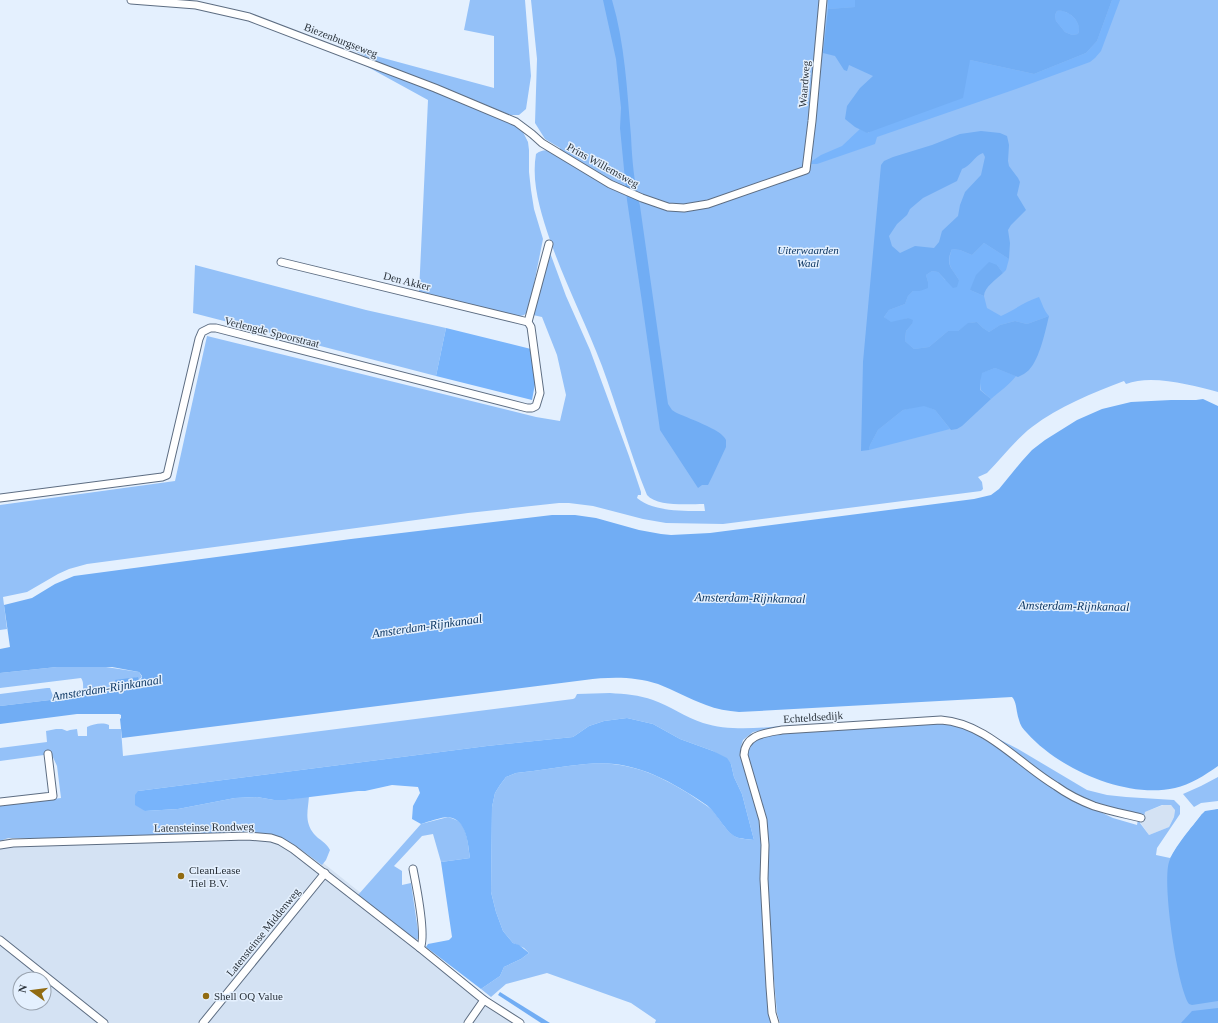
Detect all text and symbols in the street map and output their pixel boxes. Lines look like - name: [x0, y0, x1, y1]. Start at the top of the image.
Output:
- street label: Biezenburgseweg: [302, 20, 380, 60]
- street label: Waardweg: [796, 60, 812, 108]
- street label: Prins Willemsweg: [565, 140, 641, 190]
- park label: Uiterwaarden Waal: [777, 244, 839, 269]
- street label: Den Akker: [382, 269, 432, 293]
- street label: Verlengde Spoorstraat: [223, 314, 321, 350]
- water label: Amsterdam-Rijnkanaal: [693, 590, 806, 606]
- water label: Amsterdam-Rijnkanaal: [1017, 598, 1130, 614]
- water label: Amsterdam-Rijnkanaal: [370, 611, 484, 641]
- water label: Amsterdam-Rijnkanaal: [50, 672, 164, 704]
- street label: Echteldsedijk: [783, 709, 844, 725]
- street label: Latensteinse Rondweg: [154, 820, 255, 834]
- place label: CleanLease Tiel B.V.: [189, 864, 240, 889]
- marker: CleanLease Tiel B.V.: [176, 871, 186, 881]
- street label: Latensteinse Middenweg: [224, 885, 303, 979]
- north arrow: [12, 971, 52, 1011]
- text: N: [16, 983, 29, 994]
- place label: Shell OQ Value: [214, 990, 283, 1002]
- marker: Shell OQ Value: [201, 991, 211, 1001]

